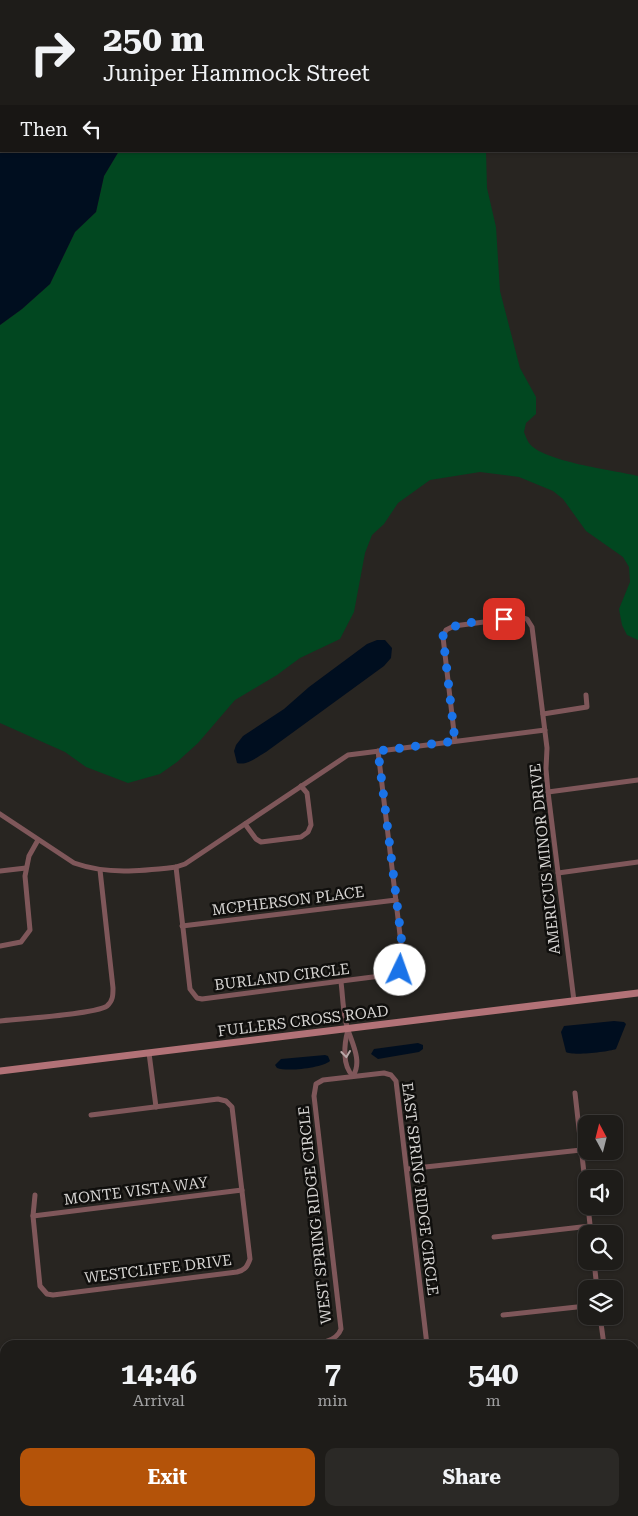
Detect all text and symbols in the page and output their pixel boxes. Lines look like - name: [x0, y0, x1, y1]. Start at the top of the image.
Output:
- text: 250 m: [103, 19, 204, 60]
- icon: right: [20, 20, 85, 85]
- text: Juniper Hammock Street: [103, 61, 370, 86]
- icon: left: [78, 115, 106, 143]
- text: Then: [20, 118, 68, 141]
- pin: [483, 598, 525, 640]
- icon: arrive: [490, 605, 518, 633]
- street label: AMERICUS MINOR DRIVE: [526, 763, 564, 955]
- street label: MCPHERSON PLACE: [211, 883, 365, 919]
- position arrow: [373, 943, 425, 995]
- street label: BURLAND CIRCLE: [213, 960, 351, 994]
- street label: FULLERS CROSS ROAD: [216, 1002, 390, 1040]
- one-way arrow: [340, 1051, 351, 1059]
- street label: EAST SPRING RIDGE CIRCLE: [398, 1081, 442, 1297]
- street label: WEST SPRING RIDGE CIRCLE: [295, 1105, 335, 1325]
- north arrow: [578, 1115, 622, 1160]
- map controls: [578, 1115, 623, 1325]
- button: sound: [578, 1170, 623, 1215]
- street label: MONTE VISTA WAY: [63, 1173, 210, 1209]
- button: search: [578, 1225, 623, 1270]
- street label: WESTCLIFFE DRIVE: [83, 1251, 233, 1287]
- button: layers: [578, 1280, 623, 1325]
- text: 14:46: [120, 1356, 197, 1391]
- text: 7: [324, 1356, 341, 1391]
- text: 540: [468, 1356, 518, 1391]
- text: Arrival: [133, 1391, 185, 1410]
- text: min: [318, 1391, 348, 1410]
- text: m: [486, 1391, 501, 1410]
- button: Exit: [20, 1448, 315, 1506]
- button: Share: [325, 1448, 619, 1506]

